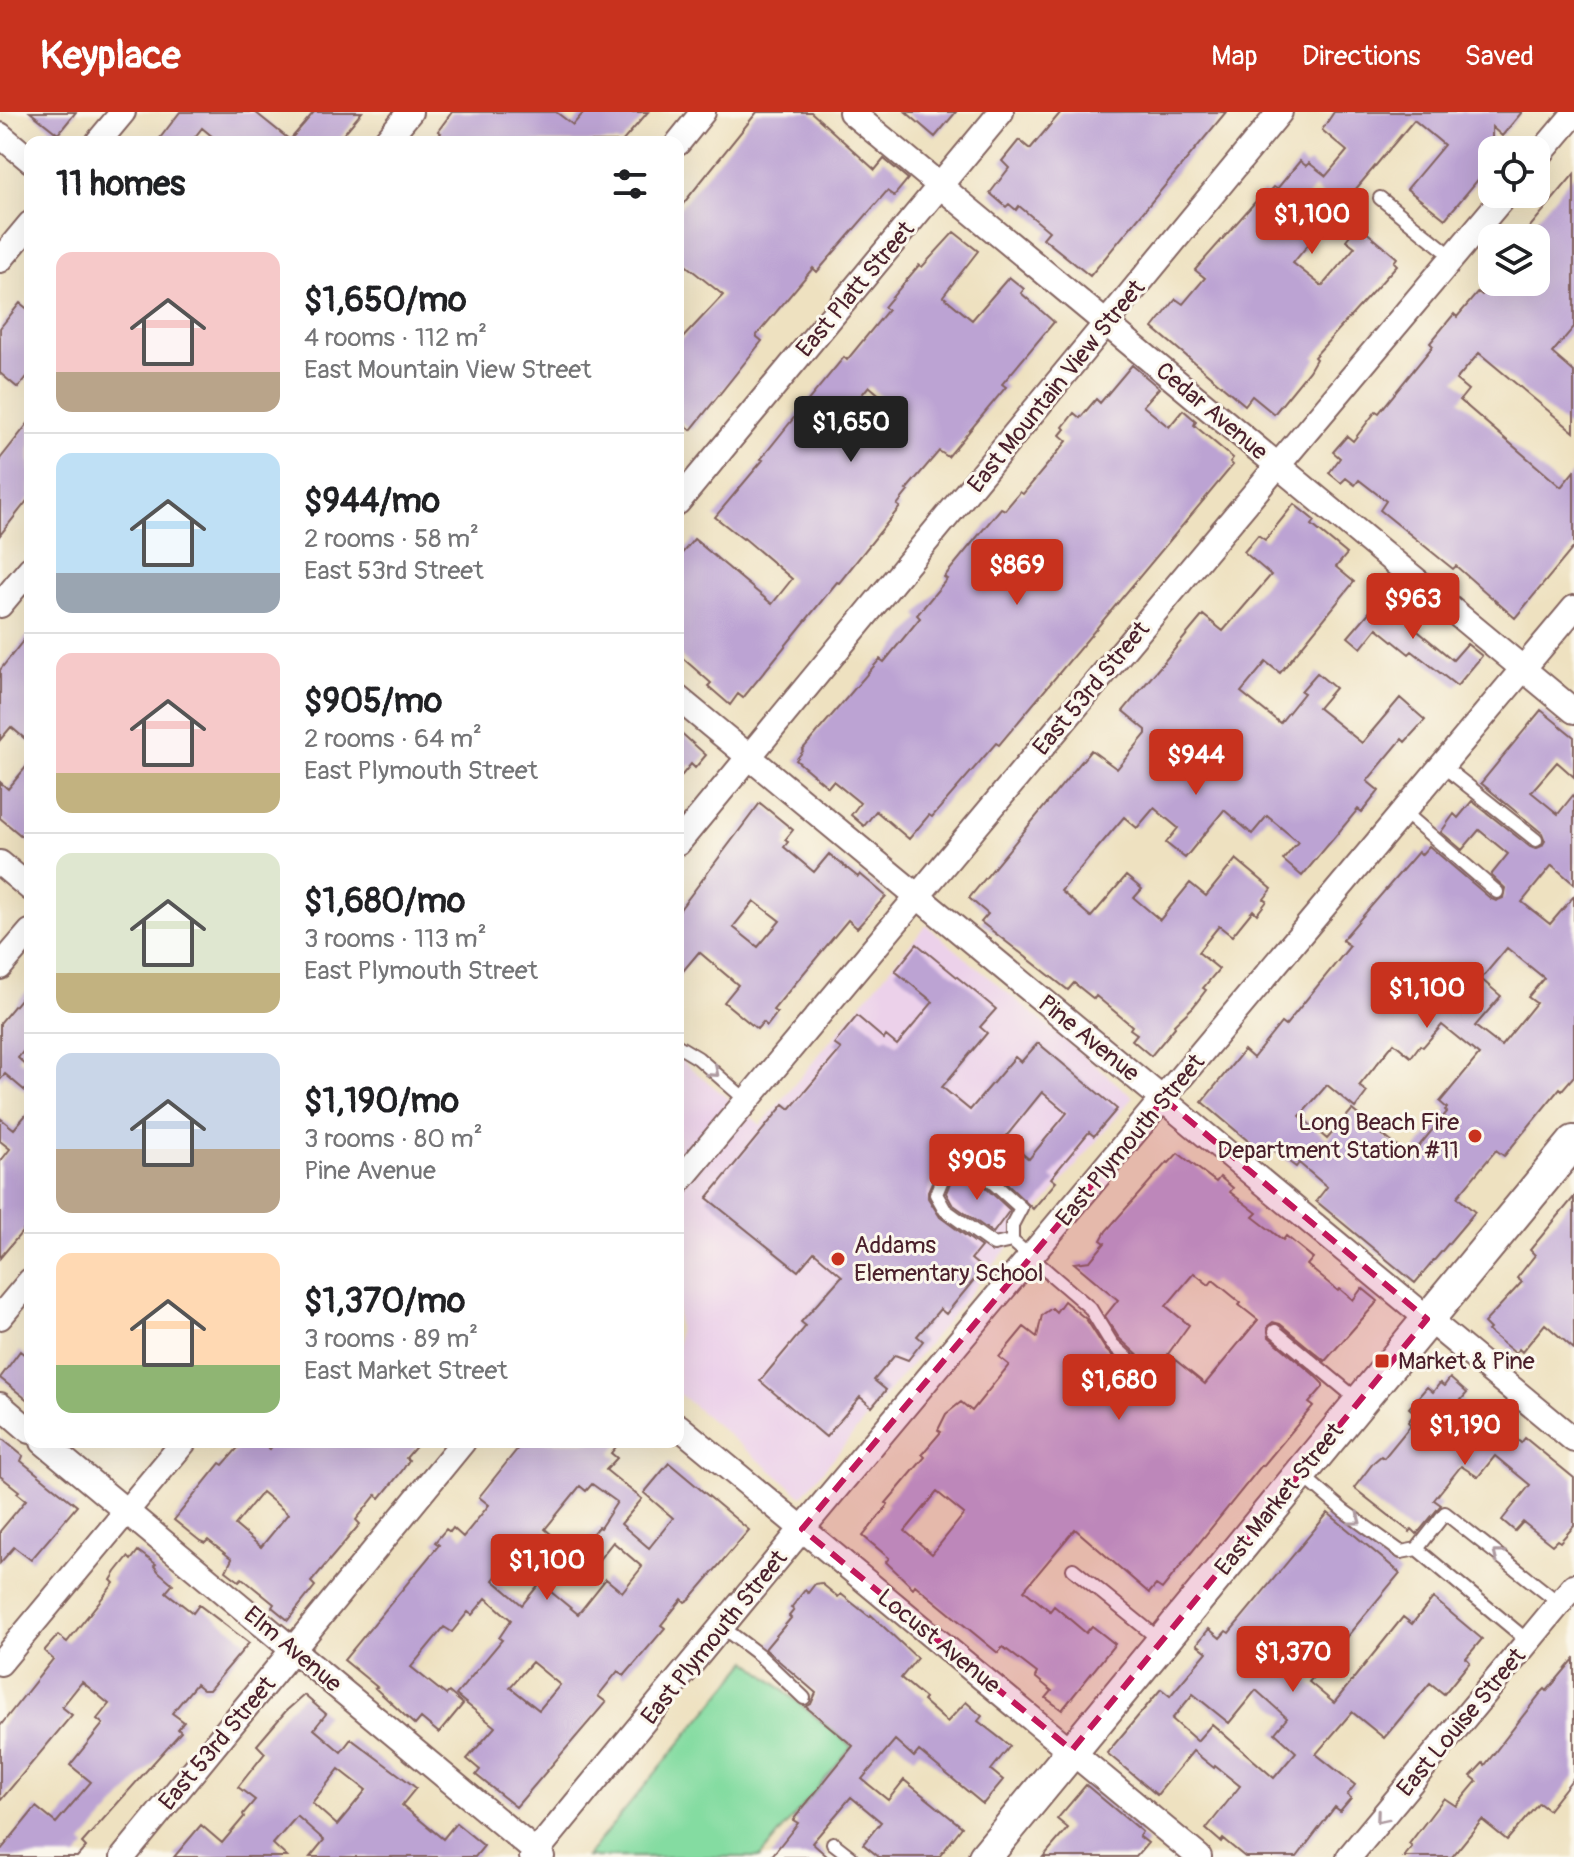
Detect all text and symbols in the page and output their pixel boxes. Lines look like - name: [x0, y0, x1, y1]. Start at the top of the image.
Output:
- text: Keyplace: [40, 32, 181, 80]
- text: Map: [1211, 39, 1258, 74]
- text: Directions: [1302, 39, 1421, 74]
- text: Saved: [1465, 39, 1534, 74]
- map controls: [1478, 136, 1550, 296]
- button: locate: [1478, 136, 1550, 208]
- icon: filters: [608, 162, 652, 206]
- text: 11 homes: [56, 163, 185, 206]
- pin: $1,100: [1247, 188, 1377, 256]
- text: $1,100: [1274, 198, 1350, 230]
- street label: East Platt Street: [790, 215, 921, 363]
- button: layers: [1478, 224, 1550, 296]
- street label: East Mountain View Street: [962, 274, 1151, 499]
- text: $1,650/mo: [304, 279, 466, 322]
- icon: home: [120, 284, 216, 380]
- text: 4 rooms · 112 m²: [304, 322, 487, 354]
- text: East Mountain View Street: [304, 354, 592, 386]
- street label: Cedar Avenue: [1150, 356, 1274, 467]
- pin: $1,650: [786, 396, 916, 464]
- text: $1,650: [812, 406, 890, 438]
- text: $944/mo: [304, 480, 440, 523]
- icon: home: [120, 485, 216, 581]
- text: 2 rooms · 58 m²: [304, 523, 479, 555]
- pin: $869: [970, 539, 1064, 607]
- text: $869: [989, 549, 1045, 581]
- text: East 53rd Street: [304, 555, 484, 587]
- pin: $963: [1366, 573, 1460, 641]
- text: $963: [1384, 583, 1442, 615]
- street label: East 53rd Street: [1027, 615, 1156, 761]
- text: $905/mo: [304, 680, 442, 723]
- icon: home: [120, 685, 216, 781]
- text: 2 rooms · 64 m²: [304, 723, 482, 755]
- pin: $944: [1149, 729, 1243, 797]
- text: $944: [1167, 739, 1225, 771]
- text: East Plymouth Street: [304, 755, 538, 787]
- text: $1,680/mo: [304, 880, 465, 923]
- icon: home: [120, 885, 216, 981]
- text: 3 rooms · 113 m²: [304, 923, 487, 955]
- text: East Plymouth Street: [304, 955, 538, 987]
- pin: $1,100: [1362, 962, 1492, 1030]
- text: $1,100: [1389, 972, 1465, 1004]
- street label: Pine Avenue: [1032, 989, 1145, 1088]
- street label: East Plymouth Street: [1050, 1048, 1211, 1232]
- one-way arrow: [704, 1062, 719, 1076]
- text: $1,190/mo: [304, 1080, 459, 1123]
- icon: home: [120, 1085, 216, 1181]
- place label: Long Beach Fire Department Station #11: [1217, 1108, 1459, 1165]
- text: 3 rooms · 80 m²: [304, 1123, 483, 1155]
- marker: Long Beach Fire Department Station #11: [1466, 1127, 1484, 1145]
- pin: $905: [930, 1134, 1024, 1202]
- text: $905: [947, 1144, 1007, 1176]
- text: Pine Avenue: [304, 1155, 436, 1187]
- place label: Addams Elementary School: [854, 1231, 1044, 1288]
- marker: Addams Elementary School: [829, 1250, 847, 1268]
- text: $1,370/mo: [304, 1280, 465, 1323]
- icon: home: [120, 1285, 216, 1381]
- text: 3 rooms · 89 m²: [304, 1323, 478, 1355]
- place label: Market & Pine: [1398, 1347, 1535, 1376]
- marker: Market & Pine: [1373, 1352, 1391, 1370]
- pin: $1,680: [1054, 1354, 1184, 1422]
- text: East Market Street: [304, 1355, 508, 1387]
- text: $1,680: [1081, 1364, 1157, 1396]
- pin: $1,190: [1400, 1399, 1530, 1467]
- text: $1,190: [1429, 1409, 1501, 1441]
- street label: East Market Street: [1209, 1417, 1350, 1582]
- one-way arrow: [1347, 1511, 1362, 1525]
- pin: $1,100: [482, 1534, 612, 1602]
- text: $1,100: [509, 1544, 585, 1576]
- street label: East Plymouth Street: [635, 1544, 794, 1730]
- one-way arrow: [1493, 1550, 1507, 1565]
- street label: Locust Avenue: [871, 1583, 1006, 1700]
- street label: Elm Avenue: [238, 1600, 348, 1699]
- pin: $1,370: [1228, 1626, 1358, 1694]
- text: $1,370: [1255, 1636, 1331, 1668]
- street label: East Louise Street: [1391, 1642, 1532, 1802]
- street label: East 53rd Street: [153, 1670, 282, 1816]
- one-way arrow: [1376, 1809, 1391, 1823]

